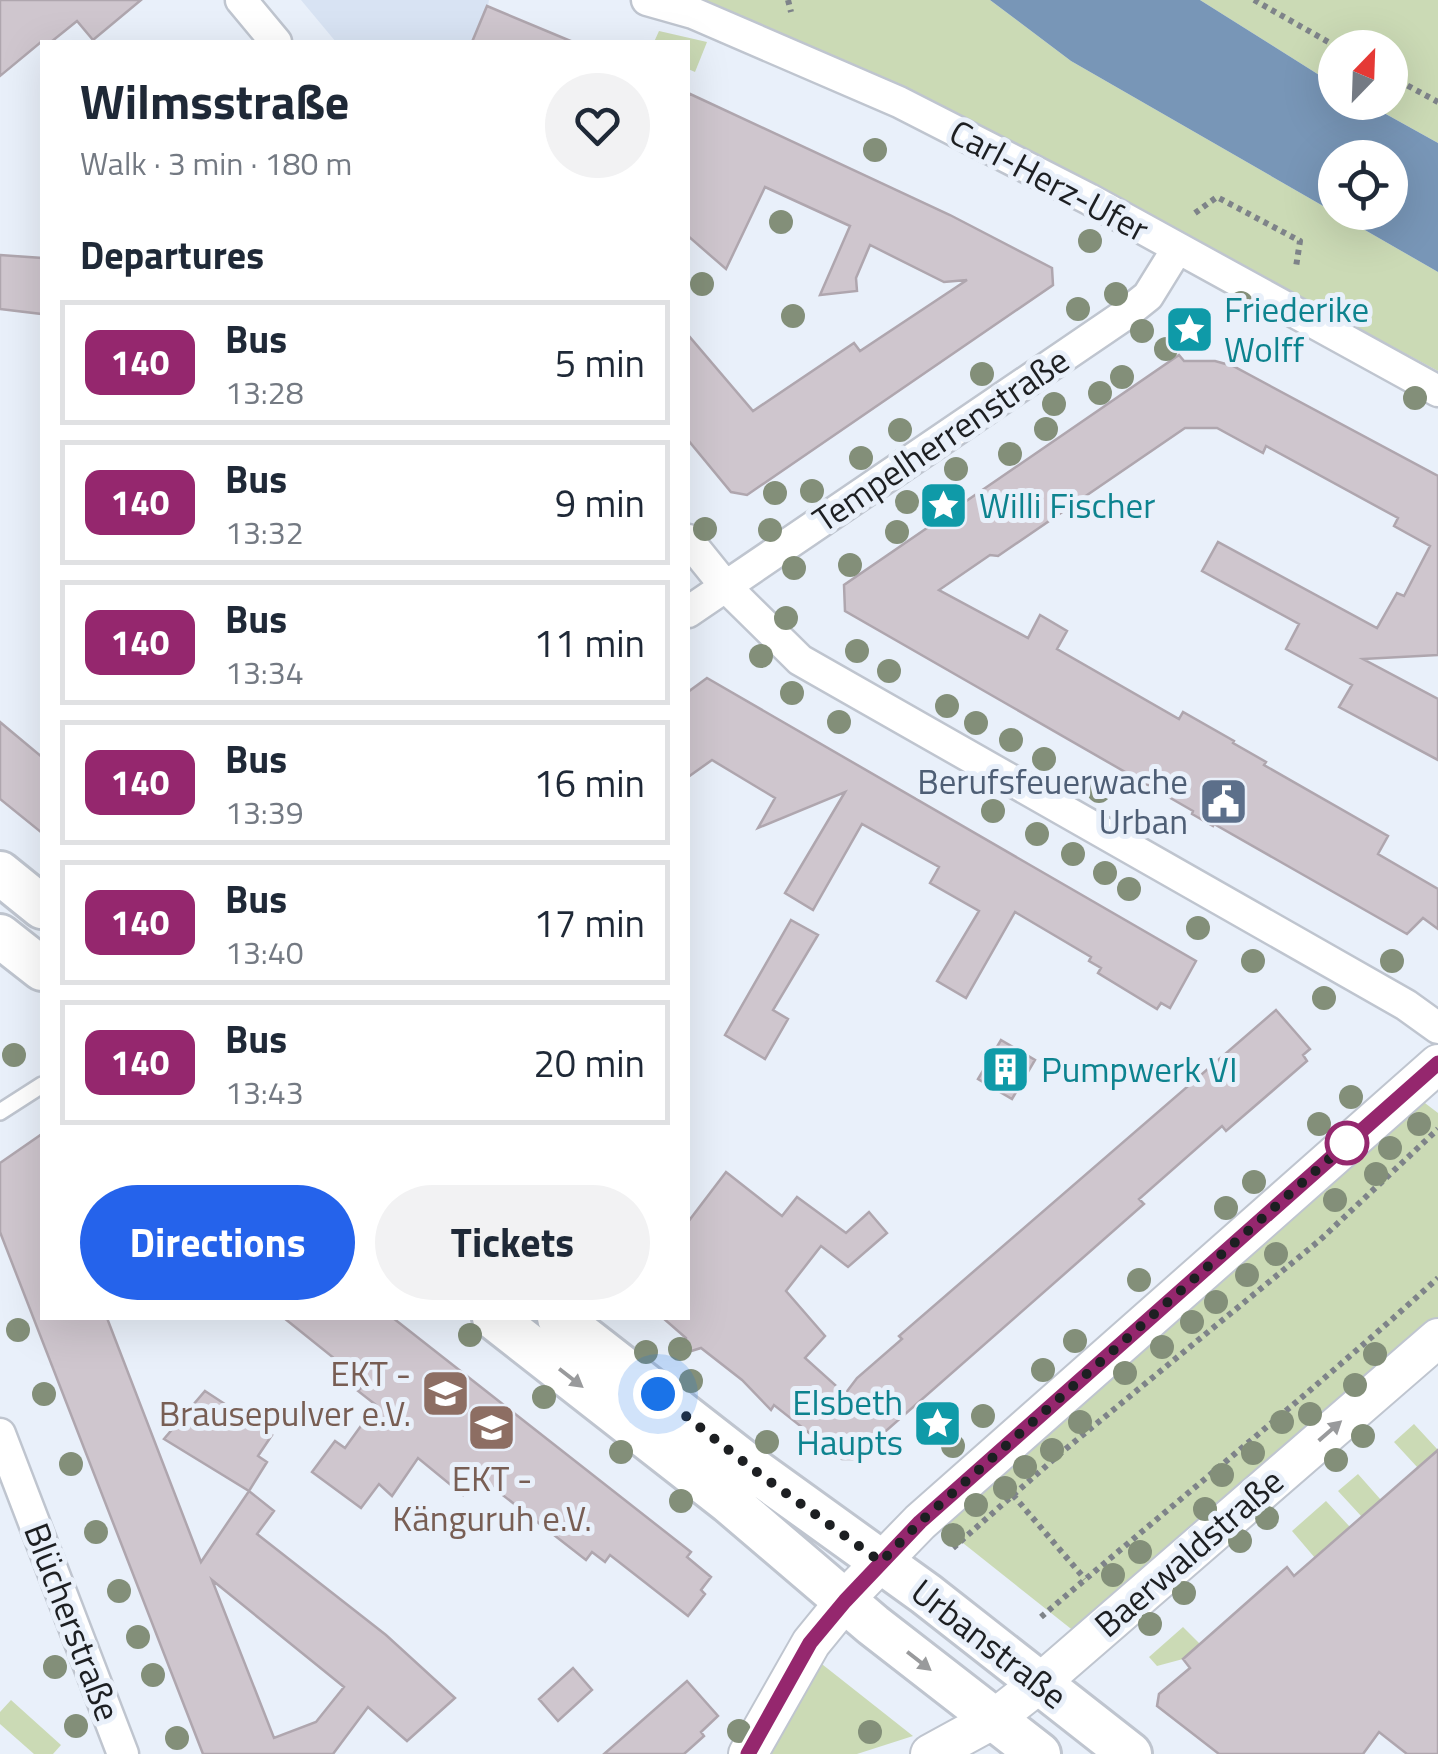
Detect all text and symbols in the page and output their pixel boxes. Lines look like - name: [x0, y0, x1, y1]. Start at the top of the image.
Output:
- north arrow: [1318, 30, 1408, 120]
- map controls: [1318, 30, 1408, 230]
- text: Wilmsstraße: [80, 65, 349, 138]
- button: heart: [545, 73, 650, 178]
- street label: Carl-Herz-Ufer: [940, 105, 1159, 255]
- text: Walk · 3 min · 180 m: [80, 139, 352, 187]
- button: locate: [1318, 140, 1408, 230]
- text: Departures: [80, 226, 264, 284]
- place label: Friederike Wolff: [1224, 282, 1369, 376]
- place icon: Friederike Wolff: [1163, 304, 1215, 356]
- text: Bus: [225, 310, 287, 368]
- street label: Tempelherrenstraße: [801, 333, 1080, 545]
- text: 5 min: [555, 334, 645, 392]
- text: 140: [111, 335, 169, 389]
- text: 13:28: [225, 368, 304, 416]
- text: Bus: [225, 450, 287, 508]
- text: 9 min: [555, 474, 645, 532]
- text: 140: [111, 475, 169, 529]
- place label: Willi Fischer: [979, 478, 1155, 532]
- place icon: Willi Fischer: [918, 480, 970, 532]
- text: 13:32: [225, 508, 304, 556]
- text: Bus: [225, 590, 287, 648]
- text: 11 min: [534, 614, 645, 672]
- text: 140: [111, 615, 169, 669]
- text: 13:34: [225, 648, 304, 696]
- text: Bus: [225, 730, 287, 788]
- text: 16 min: [534, 754, 645, 812]
- place label: Berufsfeuerwache Urban: [917, 754, 1188, 848]
- text: 140: [111, 755, 169, 809]
- public building icon: Berufsfeuerwache Urban: [1197, 776, 1249, 828]
- text: 13:39: [225, 788, 304, 836]
- text: Bus: [225, 870, 287, 928]
- text: 17 min: [534, 894, 645, 952]
- text: 140: [111, 895, 169, 949]
- text: 13:40: [225, 928, 304, 976]
- text: Bus: [225, 1010, 287, 1068]
- text: 20 min: [534, 1034, 645, 1092]
- text: 140: [111, 1035, 169, 1089]
- place label: Pumpwerk VI: [1041, 1042, 1238, 1096]
- building icon: Pumpwerk VI: [980, 1044, 1032, 1096]
- text: 13:43: [225, 1068, 304, 1116]
- unlabelled marker: [1326, 1122, 1368, 1164]
- button: Directions: [80, 1185, 355, 1300]
- button: Tickets: [375, 1185, 650, 1300]
- place label: EKT - Brausepulver e.V.: [159, 1346, 411, 1440]
- one-way arrow: [558, 1367, 584, 1387]
- school or university icon: EKT - Brausepulver e.V.: [420, 1368, 472, 1420]
- your location: [633, 1369, 683, 1419]
- place label: Elsbeth Haupts: [792, 1375, 903, 1469]
- place icon: Elsbeth Haupts: [912, 1397, 964, 1449]
- school or university icon: EKT - Känguruh e.V.: [466, 1401, 518, 1453]
- one-way arrow: [1317, 1421, 1342, 1443]
- place label: EKT - Känguruh e.V.: [392, 1451, 592, 1545]
- street label: Baerwaldstraße: [1082, 1455, 1295, 1650]
- street label: Blücherstraße: [10, 1515, 135, 1728]
- street label: Urbanstraße: [900, 1565, 1079, 1722]
- one-way arrow: [906, 1650, 932, 1670]

